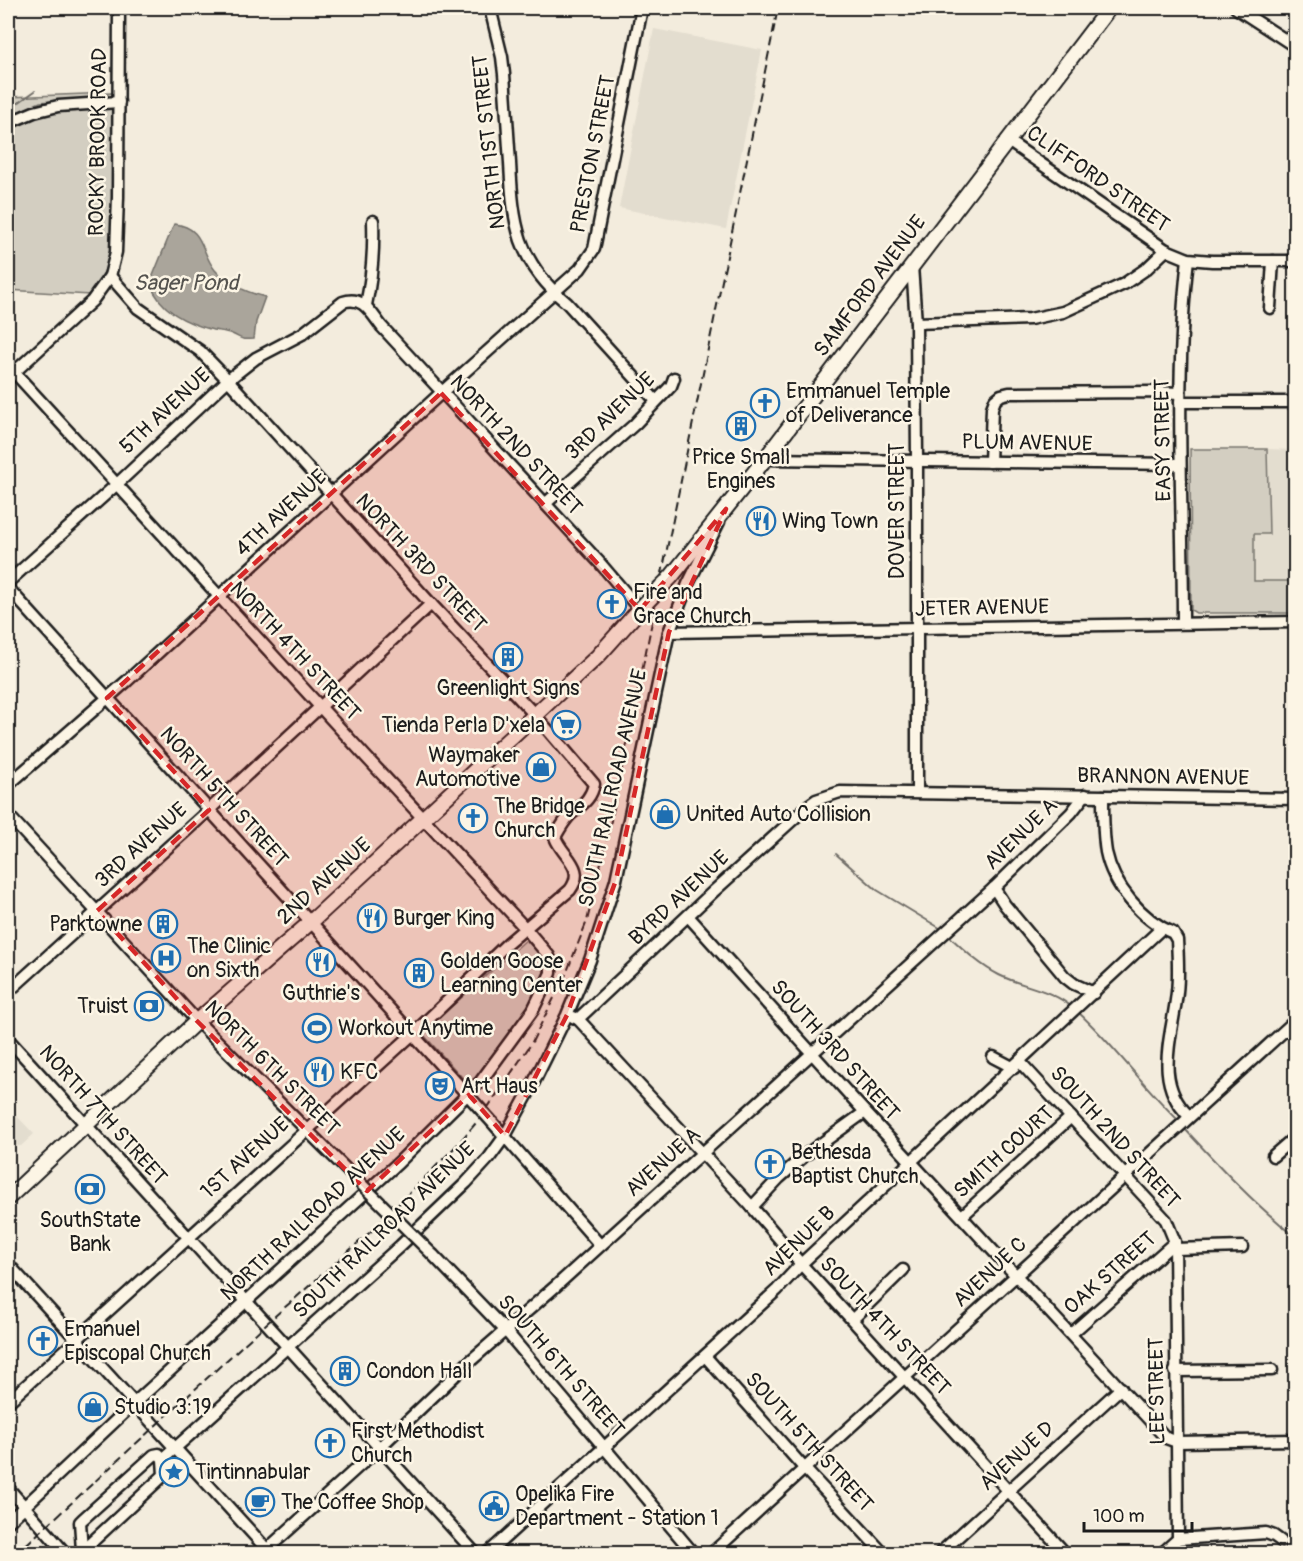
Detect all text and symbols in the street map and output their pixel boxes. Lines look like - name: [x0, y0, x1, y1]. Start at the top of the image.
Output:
- street label: ROCKY BROOK ROAD: [83, 48, 113, 236]
- street label: NORTH 1ST STREET: [466, 53, 512, 231]
- street label: PRESTON STREET: [564, 72, 622, 235]
- street label: CLIFFORD STREET: [1021, 120, 1175, 239]
- street label: SAMFORD AVENUE: [808, 210, 932, 362]
- water label: Sager Pond: [134, 269, 241, 297]
- street label: 5TH AVENUE: [114, 362, 216, 460]
- street label: 3RD AVENUE: [559, 366, 661, 466]
- street label: NORTH 2ND STREET: [444, 369, 588, 521]
- place label: Emmanuel Temple of Deliverance: [786, 378, 951, 429]
- street label: EASY STREET: [1148, 378, 1178, 502]
- church icon: Emmanuel Temple of Deliverance: [749, 387, 781, 419]
- building icon: Price Small Engines: [725, 410, 757, 442]
- street label: PLUM AVENUE: [961, 428, 1093, 458]
- street label: DOVER STREET: [884, 443, 911, 579]
- place label: Price Small Engines: [692, 444, 790, 495]
- street label: 4TH AVENUE: [230, 464, 333, 562]
- street label: NORTH 3RD STREET: [350, 488, 493, 638]
- restaurant icon: Wing Town: [745, 505, 777, 537]
- place label: Wing Town: [782, 508, 878, 535]
- street label: NORTH 4TH STREET: [224, 576, 367, 726]
- place label: Fire and Grace Church: [633, 579, 751, 630]
- church icon: Fire and Grace Church: [596, 588, 628, 620]
- street label: JETER AVENUE: [915, 593, 1049, 623]
- building icon: Greenlight Signs: [492, 641, 524, 673]
- street label: SOUTH RAILROAD AVENUE: [572, 666, 654, 910]
- place label: Greenlight Signs: [437, 675, 580, 702]
- supermarket icon: Tienda Perla D'xela: [550, 709, 582, 741]
- place label: Tienda Perla D'xela: [381, 712, 545, 739]
- street label: NORTH 5TH STREET: [154, 721, 294, 873]
- place label: Waymaker Automotive: [415, 742, 521, 793]
- shop icon: Waymaker Automotive: [525, 751, 557, 783]
- street label: BRANNON AVENUE: [1077, 762, 1249, 792]
- street label: AVENUE A: [979, 792, 1063, 876]
- place label: The Bridge Church: [494, 793, 585, 844]
- street label: 3RD AVENUE: [89, 796, 193, 894]
- shop icon: United Auto Collision: [649, 798, 681, 830]
- place label: United Auto Collision: [686, 801, 871, 828]
- church icon: The Bridge Church: [457, 802, 489, 834]
- street label: 2ND AVENUE: [271, 832, 377, 930]
- street label: BYRD AVENUE: [623, 844, 735, 951]
- restaurant icon: Burger King: [356, 902, 388, 934]
- place label: Burger King: [393, 905, 495, 932]
- building icon: Parktowne: [147, 908, 179, 940]
- place label: Parktowne: [49, 911, 143, 938]
- place label: The Clinic on Sixth: [187, 933, 271, 984]
- hospital icon: The Clinic on Sixth: [150, 942, 182, 974]
- restaurant icon: Guthrie's: [305, 946, 337, 978]
- place label: Golden Goose Learning Center: [440, 948, 583, 999]
- building icon: Golden Goose Learning Center: [403, 957, 435, 989]
- street label: SOUTH 3RD STREET: [765, 974, 906, 1126]
- place label: Guthrie's: [282, 980, 361, 1007]
- bank icon: Truist: [133, 990, 165, 1022]
- place label: Truist: [77, 993, 129, 1020]
- street label: NORTH 6TH STREET: [199, 995, 346, 1142]
- sports icon: Workout Anytime: [301, 1012, 333, 1044]
- place label: Workout Anytime: [338, 1015, 494, 1042]
- street label: NORTH 7TH STREET: [33, 1039, 173, 1191]
- restaurant icon: KFC: [303, 1056, 335, 1088]
- place label: KFC: [340, 1059, 378, 1086]
- street label: SOUTH 2ND STREET: [1044, 1060, 1186, 1214]
- theatre icon: Art Haus: [424, 1070, 456, 1102]
- place label: Art Haus: [461, 1073, 538, 1100]
- street label: SMITH COURT: [948, 1100, 1060, 1204]
- street label: 1ST AVENUE: [195, 1111, 295, 1205]
- street label: NORTH RAILROAD AVENUE: [215, 1121, 411, 1307]
- street label: AVENUE A: [620, 1121, 706, 1203]
- street label: SOUTH RAILROAD AVENUE: [287, 1136, 481, 1324]
- place label: Bethesda Baptist Church: [791, 1139, 919, 1190]
- church icon: Bethesda Baptist Church: [754, 1148, 786, 1180]
- bank icon: SouthState Bank: [74, 1173, 106, 1205]
- street label: AVENUE B: [757, 1200, 841, 1282]
- place label: SouthState Bank: [39, 1207, 141, 1258]
- street label: OAK STREET: [1058, 1225, 1162, 1321]
- street label: AVENUE C: [947, 1231, 1033, 1313]
- street label: SOUTH 4TH STREET: [814, 1251, 957, 1401]
- street label: SOUTH 6TH STREET: [492, 1289, 631, 1443]
- place label: Emanuel Episcopal Church: [64, 1316, 211, 1367]
- church icon: Emanuel Episcopal Church: [27, 1325, 59, 1357]
- street label: LEE STREET: [1143, 1337, 1171, 1445]
- building icon: Condon Hall: [329, 1355, 361, 1387]
- place label: Condon Hall: [366, 1358, 472, 1385]
- street label: SOUTH 5TH STREET: [739, 1366, 879, 1518]
- shop icon: Studio 3:19: [77, 1391, 109, 1423]
- place label: Studio 3:19: [114, 1394, 211, 1421]
- street label: AVENUE D: [974, 1415, 1060, 1497]
- place label: First Methodist Church: [351, 1418, 485, 1469]
- church icon: First Methodist Church: [314, 1427, 346, 1459]
- place icon: Tintinnabular: [158, 1456, 190, 1488]
- place label: Tintinnabular: [195, 1459, 311, 1486]
- place label: Opelika Fire Department - Station 1: [515, 1481, 719, 1532]
- cafe icon: The Coffee Shop: [244, 1486, 276, 1518]
- place label: The Coffee Shop: [281, 1489, 424, 1516]
- public building icon: Opelika Fire Department - Station 1: [478, 1490, 510, 1522]
- scale bar: [1084, 1495, 1192, 1533]
- text: 100 m: [1093, 1505, 1145, 1528]

